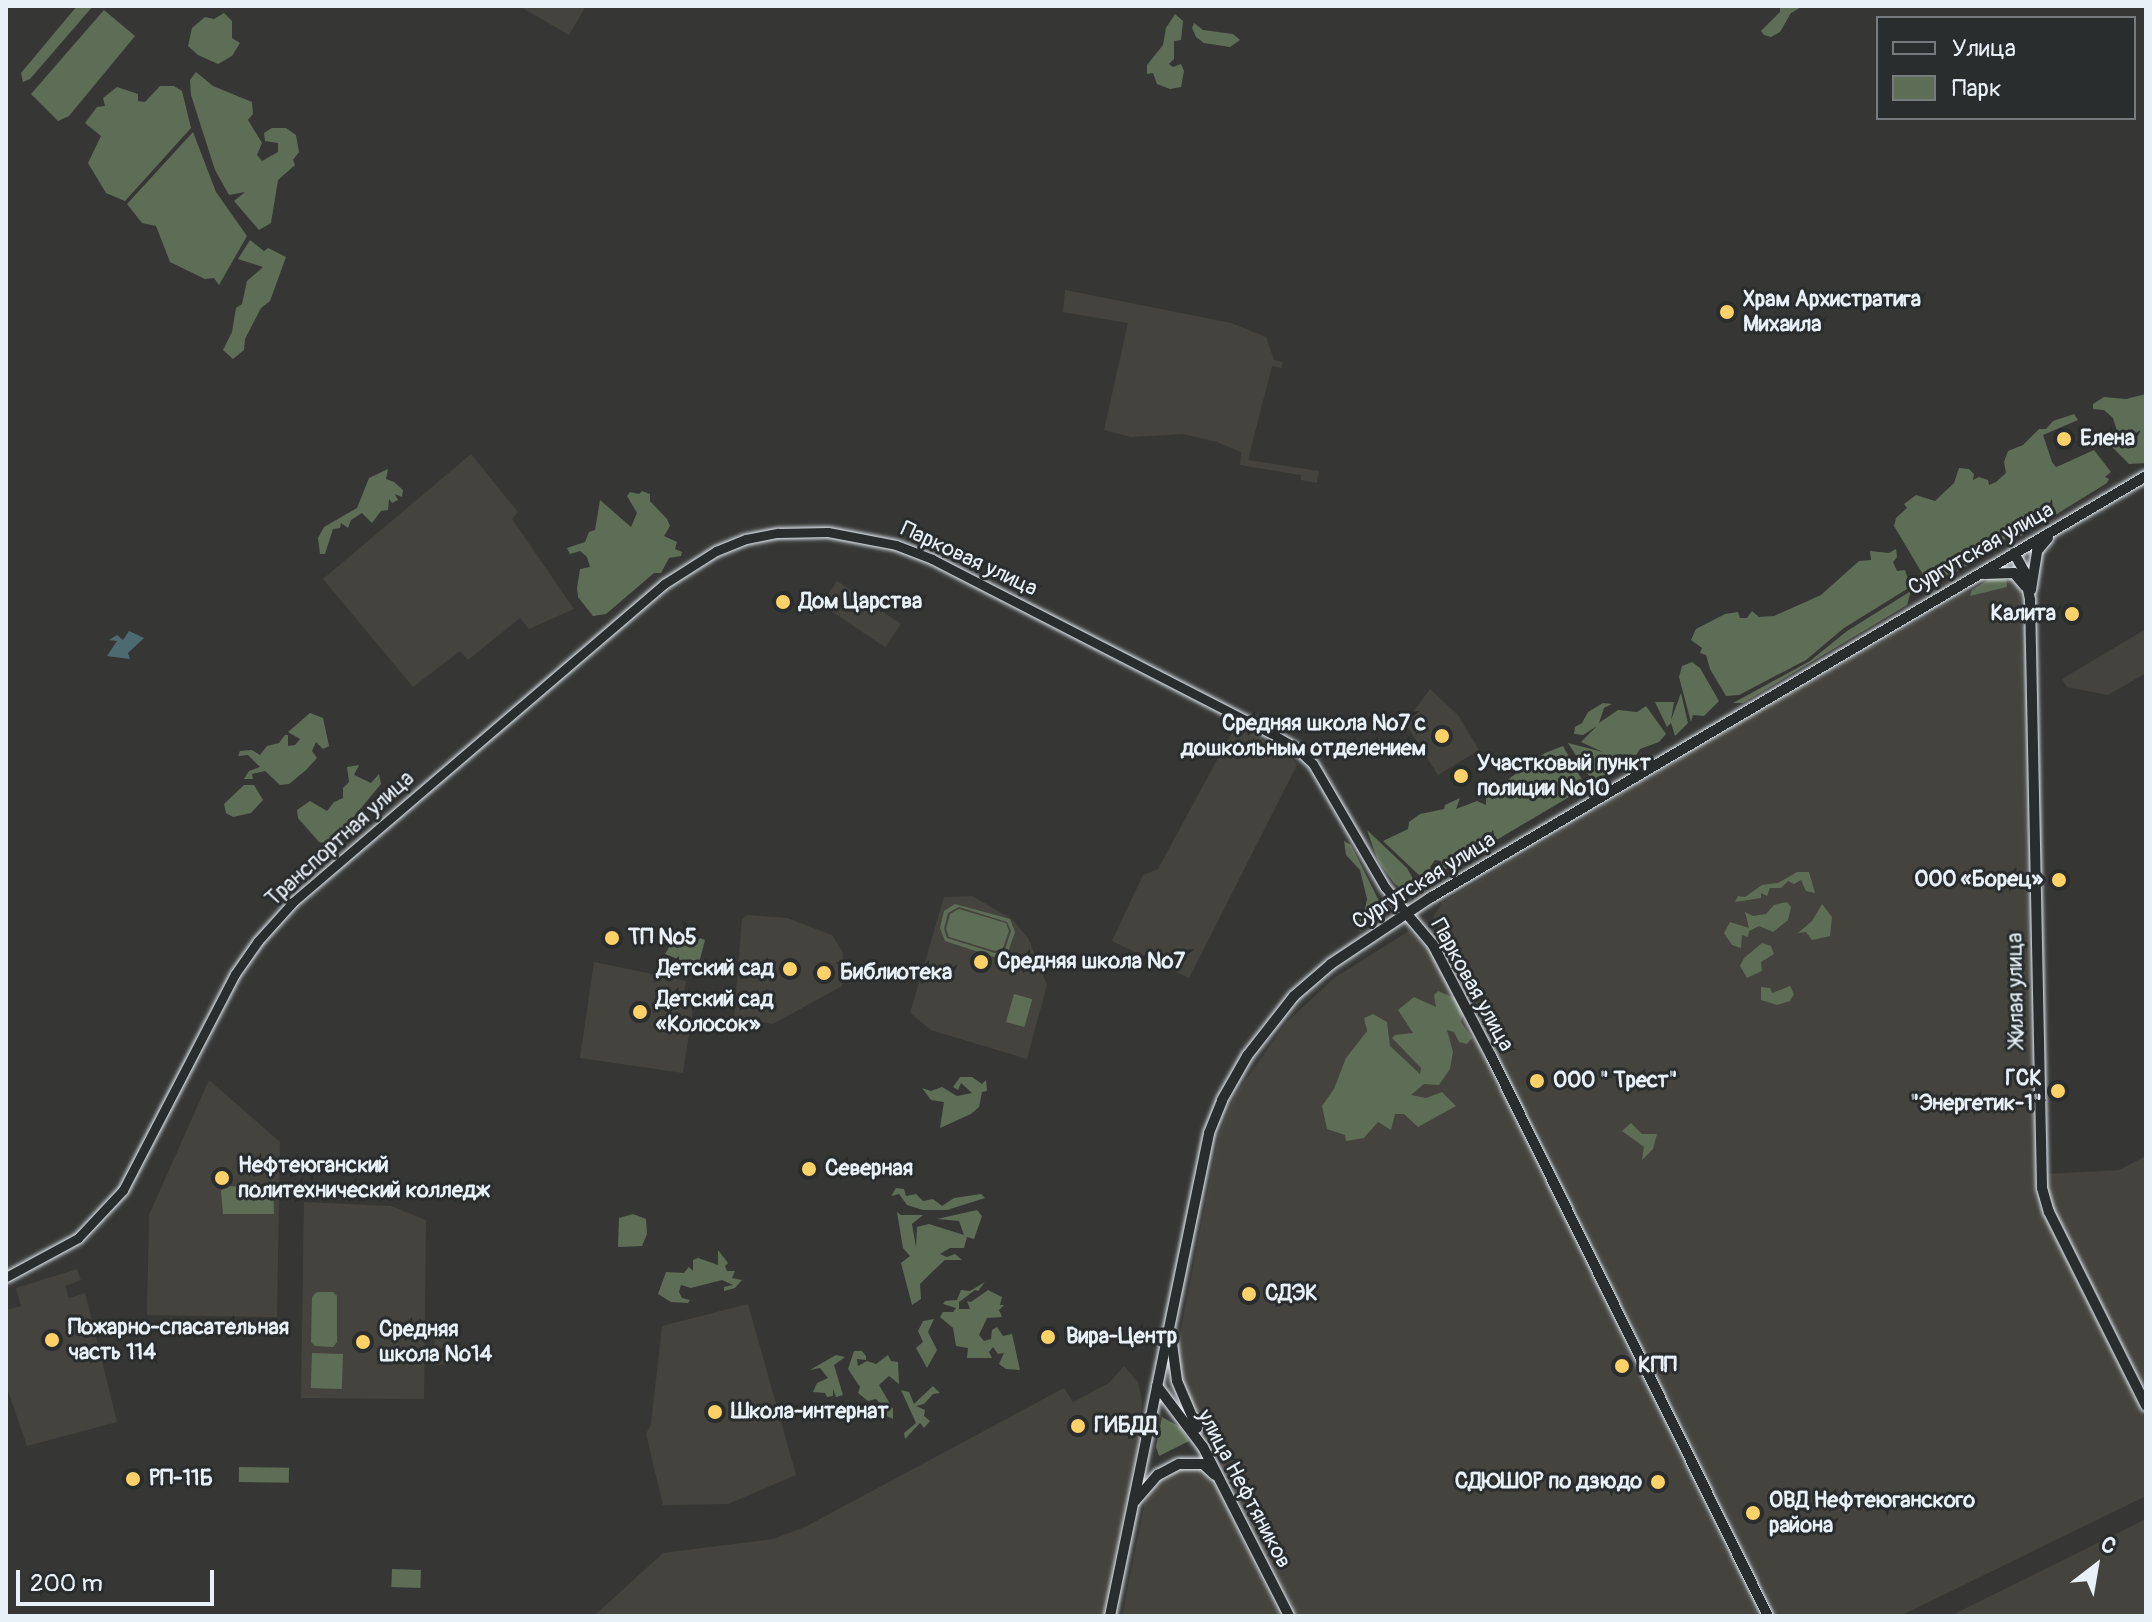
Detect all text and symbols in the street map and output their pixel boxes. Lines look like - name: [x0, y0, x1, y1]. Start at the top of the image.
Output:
- legend: [1876, 16, 2136, 120]
- text: Улица: [1952, 34, 2016, 63]
- text: Парк: [1952, 74, 2001, 103]
- place label: Храм Архистратига Михаила: [1743, 286, 1921, 338]
- marker: Храм Архистратига Михаила: [1718, 303, 1736, 321]
- place label: Елена: [2080, 426, 2135, 452]
- marker: Елена: [2055, 430, 2073, 448]
- street label: Сургутская улица: [1903, 497, 2059, 601]
- street label: Парковая улица: [896, 516, 1042, 602]
- place label: Дом Царства: [799, 589, 922, 615]
- marker: Дом Царства: [774, 593, 792, 611]
- place label: Калита: [1991, 601, 2056, 627]
- marker: Калита: [2063, 605, 2081, 623]
- place label: Средняя школа №7 с дошкольным отделением: [1181, 710, 1426, 762]
- marker: Средняя школа №7 с дошкольным отделением: [1433, 727, 1451, 745]
- place label: Участковый пункт полиции №10: [1477, 750, 1651, 802]
- street label: Транспортная улица: [260, 765, 420, 913]
- marker: Участковый пункт полиции №10: [1452, 767, 1470, 785]
- street label: Сургутская улица: [1347, 826, 1501, 936]
- place label: ООО «Борец»: [1914, 867, 2043, 893]
- marker: ООО «Борец»: [2050, 871, 2068, 889]
- street label: Парковая улица: [1425, 914, 1519, 1056]
- place label: ТП №5: [628, 925, 697, 951]
- marker: ТП №5: [603, 929, 621, 947]
- street label: Жилая улица: [2002, 932, 2030, 1048]
- place label: Средняя школа №7: [997, 949, 1185, 975]
- marker: Средняя школа №7: [972, 953, 990, 971]
- place label: Детский сад: [657, 956, 774, 982]
- marker: Детский сад: [781, 960, 799, 978]
- place label: Библиотека: [840, 960, 952, 986]
- marker: Библиотека: [815, 964, 833, 982]
- place label: Детский сад «Колосок»: [656, 986, 773, 1038]
- marker: Детский сад «Колосок»: [631, 1003, 649, 1021]
- place label: ГСК "Энергетик-1": [1910, 1065, 2042, 1116]
- place label: ООО " Трест": [1553, 1068, 1678, 1094]
- marker: ООО " Трест": [1528, 1072, 1546, 1090]
- marker: ГСК "Энергетик-1": [2049, 1082, 2067, 1100]
- place label: Нефтеюганский политехнический колледж: [238, 1152, 490, 1204]
- place label: Северная: [825, 1156, 913, 1182]
- marker: Северная: [800, 1160, 818, 1178]
- marker: Нефтеюганский политехнический колледж: [213, 1169, 231, 1187]
- place label: СДЭК: [1265, 1281, 1318, 1307]
- marker: СДЭК: [1240, 1285, 1258, 1303]
- place label: Пожарно-спасательная часть 114: [68, 1314, 289, 1366]
- place label: Средняя школа №14: [379, 1316, 492, 1368]
- place label: Вира-Центр: [1066, 1324, 1177, 1350]
- marker: Вира-Центр: [1037, 1326, 1059, 1348]
- marker: Пожарно-спасательная часть 114: [43, 1331, 61, 1349]
- marker: Средняя школа №14: [354, 1333, 372, 1351]
- place label: КПП: [1638, 1353, 1677, 1379]
- marker: КПП: [1613, 1357, 1631, 1375]
- place label: Школа-интернат: [731, 1399, 889, 1425]
- marker: Школа-интернат: [706, 1403, 724, 1421]
- street label: улица Нефтяников: [1191, 1405, 1297, 1573]
- place label: ГИБДД: [1094, 1413, 1157, 1439]
- marker: ГИБДД: [1069, 1417, 1087, 1435]
- place label: РП-11Б: [149, 1466, 213, 1492]
- place label: СДЮШОР по дзюдо: [1455, 1469, 1642, 1495]
- marker: РП-11Б: [124, 1470, 142, 1488]
- marker: СДЮШОР по дзюдо: [1649, 1473, 1667, 1491]
- place label: ОВД Нефтеюганского района: [1769, 1487, 1975, 1538]
- marker: ОВД Нефтеюганского района: [1744, 1504, 1762, 1522]
- north arrow: [2056, 1526, 2136, 1606]
- text: С: [2095, 1530, 2121, 1561]
- scale bar: [20, 1554, 218, 1604]
- text: 200 m: [30, 1569, 103, 1598]

